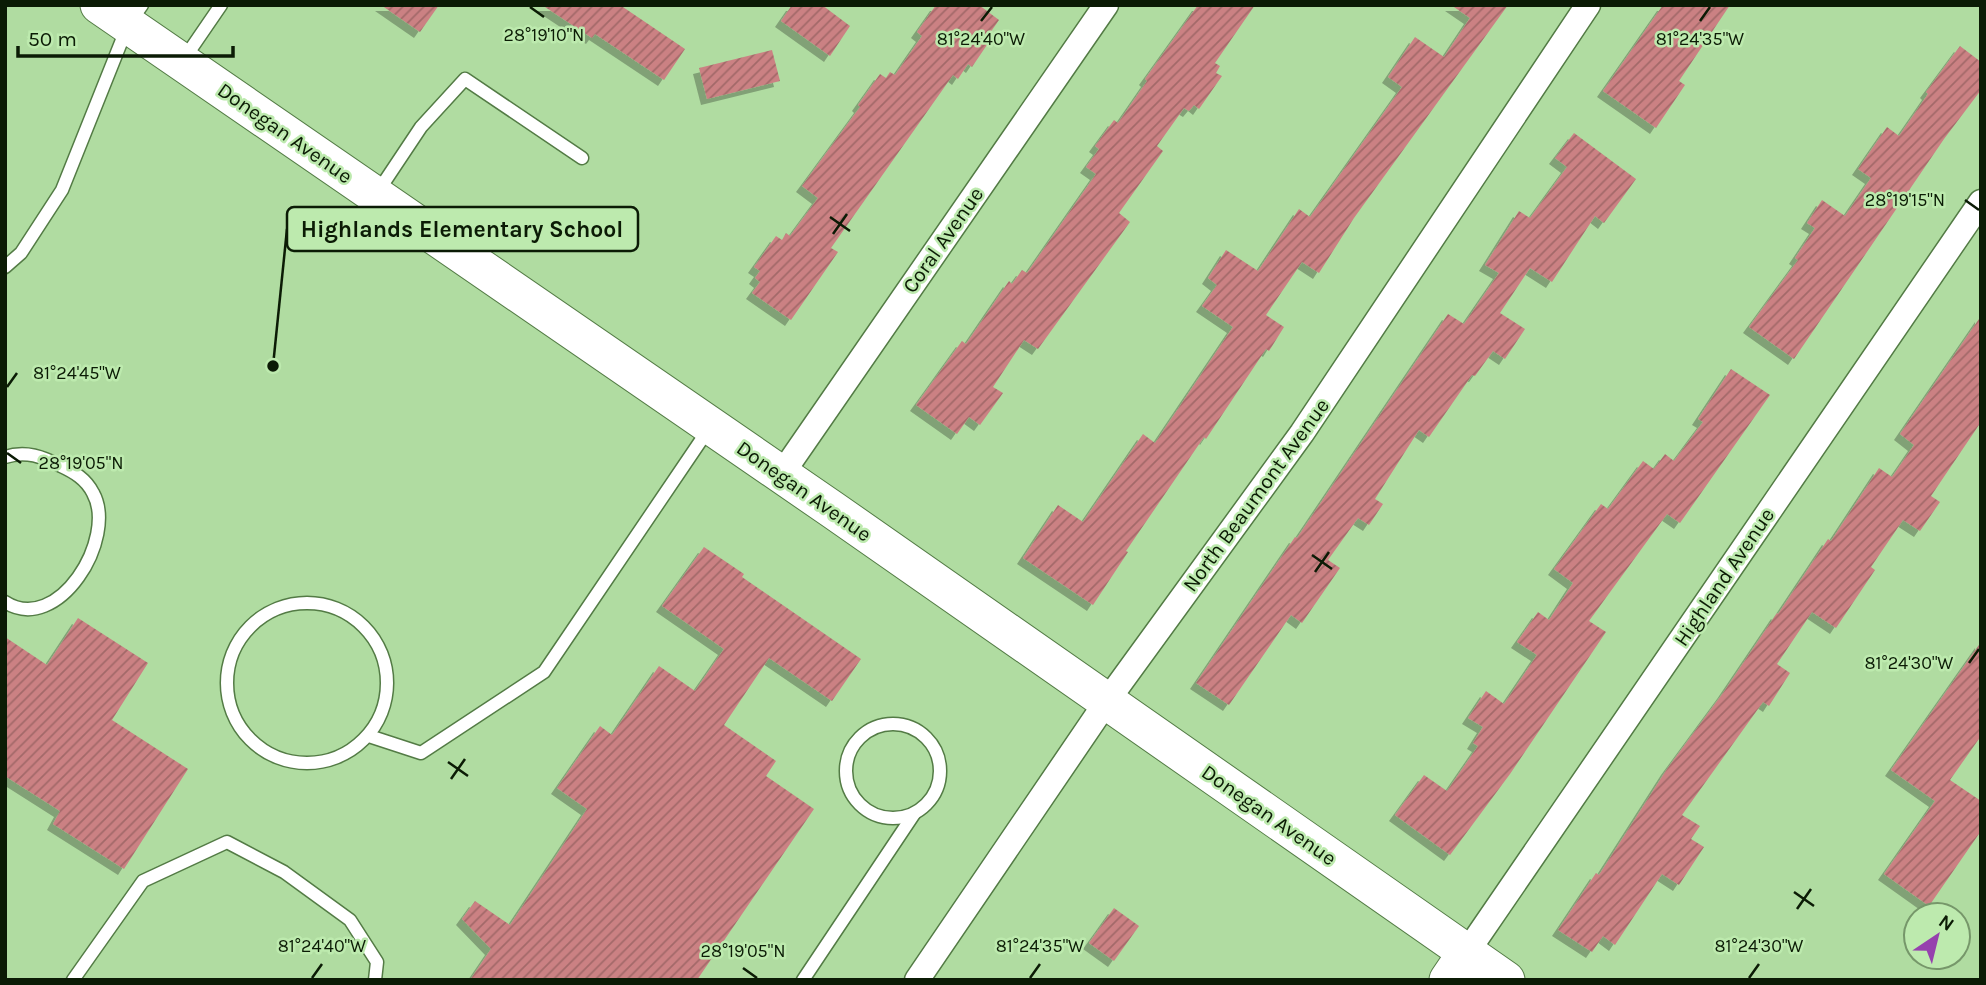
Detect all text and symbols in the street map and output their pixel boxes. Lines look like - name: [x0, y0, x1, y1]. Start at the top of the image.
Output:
- scale bar: [18, 14, 233, 58]
- text: 28°19'10"N: [504, 24, 584, 46]
- text: 50 m: [28, 27, 77, 51]
- text: 81°24'40"W: [937, 28, 1025, 50]
- text: 81°24'35"W: [1656, 28, 1744, 50]
- street label: Donegan Avenue: [213, 78, 357, 188]
- street label: Coral Avenue: [898, 183, 988, 297]
- text: 28°19'15"N: [1865, 189, 1945, 211]
- callout: Highlands Elementary School: [287, 207, 638, 251]
- text: Highlands Elementary School: [301, 216, 623, 243]
- text: 81°24'45"W: [33, 362, 121, 384]
- street label: North Beaumont Avenue: [1178, 394, 1334, 596]
- street label: Donegan Avenue: [732, 436, 876, 546]
- text: 28°19'05"N: [38, 452, 124, 474]
- street label: Highland Avenue: [1669, 503, 1779, 651]
- text: 81°24'30"W: [1865, 652, 1953, 674]
- street label: Donegan Avenue: [1197, 760, 1341, 870]
- north arrow: [1902, 901, 1972, 971]
- text: N: [1934, 910, 1958, 936]
- text: 81°24'40"W: [278, 935, 366, 957]
- text: 81°24'35"W: [996, 935, 1084, 957]
- text: 81°24'30"W: [1715, 935, 1803, 957]
- text: 28°19'05"N: [700, 940, 786, 962]

